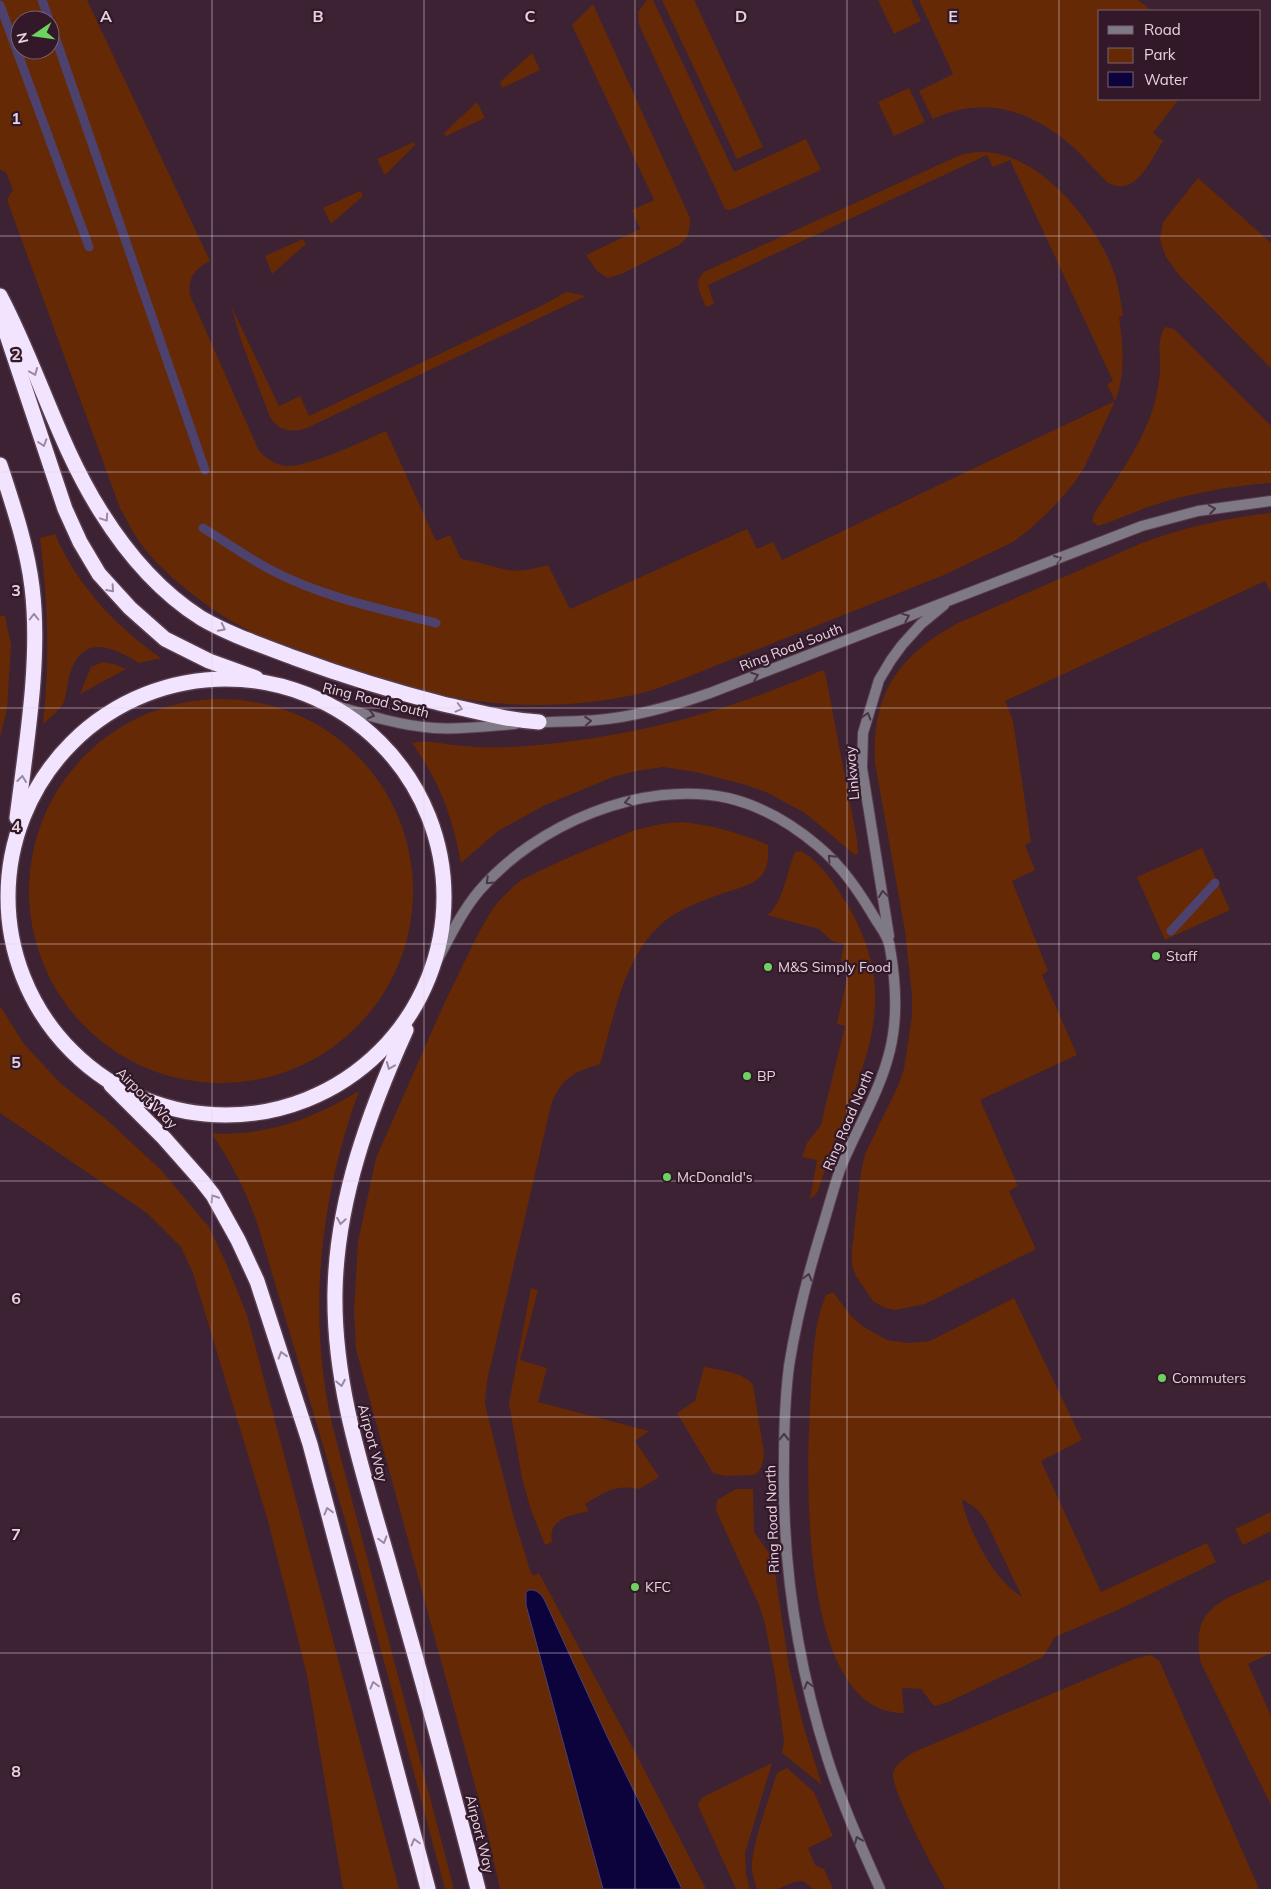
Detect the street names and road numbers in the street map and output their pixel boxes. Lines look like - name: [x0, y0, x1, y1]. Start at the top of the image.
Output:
- street label: Ring Road South: [737, 619, 845, 675]
- street label: Ring Road South: [321, 678, 431, 722]
- street label: Linkway: [841, 745, 863, 801]
- street label: Airport Way: [112, 1063, 182, 1133]
- street label: Ring Road North: [819, 1067, 877, 1173]
- street label: Airport Way: [354, 1402, 392, 1484]
- street label: Ring Road North: [761, 1465, 783, 1573]
- street label: Airport Way: [462, 1793, 499, 1875]

